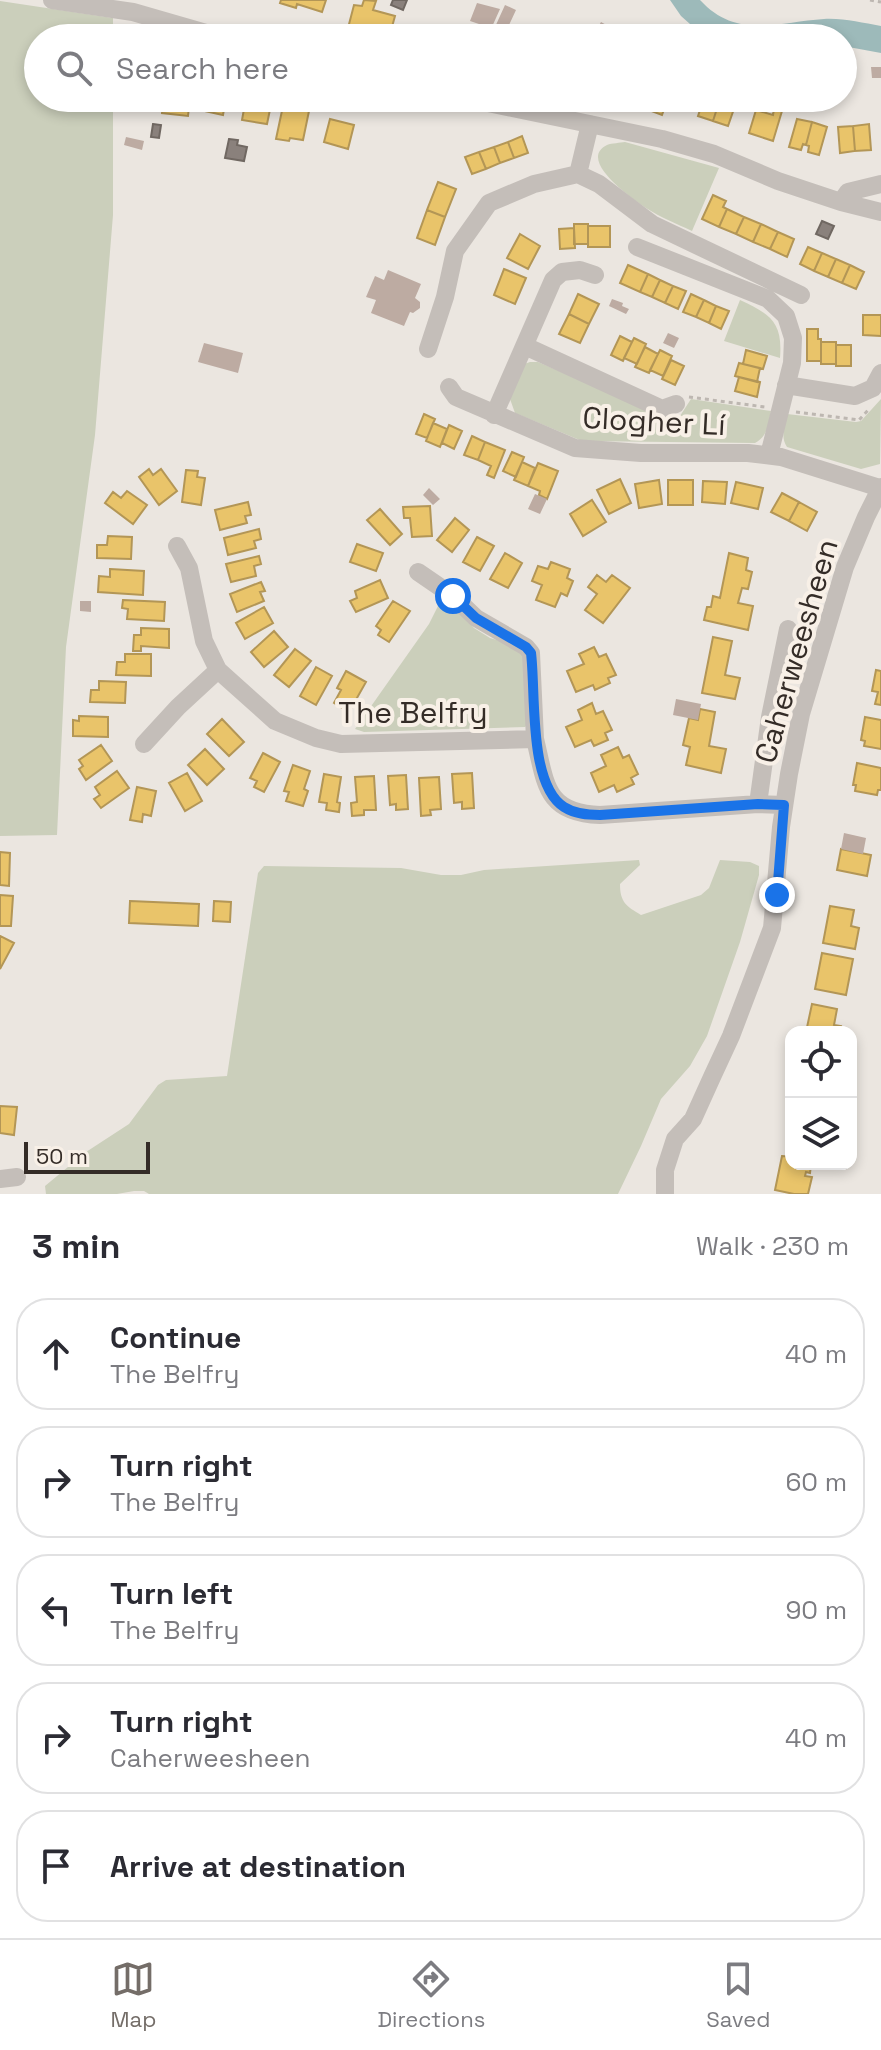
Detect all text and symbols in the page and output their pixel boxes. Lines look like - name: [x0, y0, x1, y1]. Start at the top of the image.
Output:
- search box: [24, 24, 857, 112]
- icon: search: [52, 46, 96, 90]
- text: Search here: [116, 49, 289, 88]
- street label: Clogher Lí: [581, 398, 727, 444]
- street label: Caherweesheen: [745, 534, 847, 768]
- route start: [435, 578, 471, 614]
- street label: The Belfry: [338, 693, 488, 732]
- route end: [759, 877, 795, 913]
- map controls: [785, 1026, 857, 1170]
- button: locate: [785, 1026, 857, 1098]
- button: layers: [785, 1098, 857, 1170]
- scale bar: [24, 1138, 150, 1174]
- text: 50 m: [36, 1142, 88, 1170]
- text: 3 min: [32, 1225, 120, 1268]
- text: Walk · 230 m: [696, 1229, 849, 1263]
- text: Continue: [110, 1318, 241, 1357]
- icon: ahead: [34, 1332, 78, 1376]
- text: 40 m: [785, 1337, 847, 1371]
- text: The Belfry: [110, 1357, 239, 1391]
- text: Turn right: [110, 1446, 253, 1485]
- icon: right: [34, 1460, 78, 1504]
- text: 60 m: [785, 1465, 847, 1499]
- text: The Belfry: [110, 1485, 239, 1519]
- text: Turn left: [110, 1574, 233, 1613]
- icon: left: [34, 1588, 78, 1632]
- text: 90 m: [785, 1593, 847, 1627]
- text: The Belfry: [110, 1613, 239, 1647]
- text: Turn right: [110, 1702, 253, 1741]
- icon: right: [34, 1716, 78, 1760]
- text: 40 m: [785, 1721, 847, 1755]
- text: Caherweesheen: [110, 1741, 311, 1775]
- icon: arrive: [34, 1844, 78, 1888]
- text: Arrive at destination: [110, 1847, 406, 1886]
- tab: Map: [111, 1957, 156, 2033]
- tab: Directions: [377, 1957, 485, 2033]
- tab: Saved: [706, 1957, 770, 2033]

